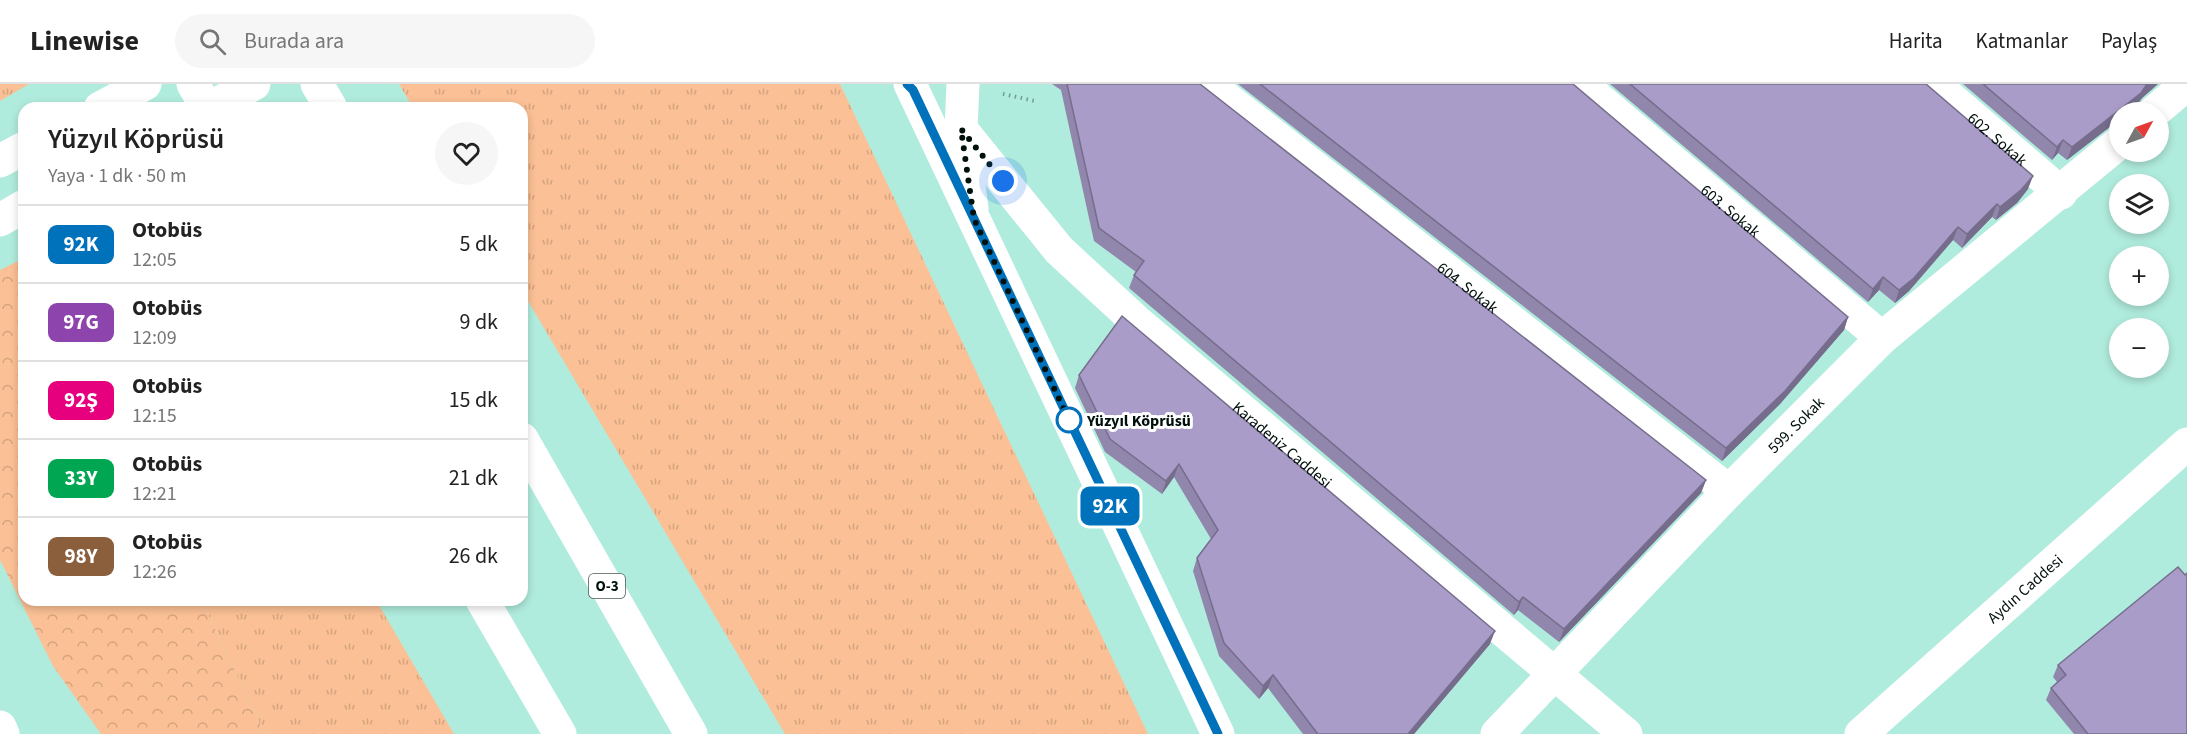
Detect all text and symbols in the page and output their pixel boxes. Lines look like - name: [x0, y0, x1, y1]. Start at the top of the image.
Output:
- search box: [175, 14, 595, 68]
- text: Linewise: [30, 21, 139, 61]
- icon: search: [196, 25, 229, 58]
- text: Burada ara: [244, 25, 344, 57]
- text: Harita: [1889, 26, 1943, 56]
- text: Katmanlar: [1976, 26, 2068, 56]
- text: Paylaş: [2101, 26, 2157, 56]
- north arrow: [2109, 102, 2169, 162]
- map controls: [2109, 102, 2169, 378]
- street label: 602. Sokak: [1963, 108, 2032, 171]
- text: Yüzyıl Köprüsü: [48, 119, 224, 159]
- button: heart: [435, 122, 498, 185]
- text: Yaya · 1 dk · 50 m: [48, 162, 187, 190]
- your location: [988, 166, 1018, 196]
- button: layers: [2109, 174, 2169, 234]
- street label: 603. Sokak: [1696, 180, 1765, 243]
- text: Otobüs: [132, 214, 202, 246]
- text: 5 dk: [460, 228, 498, 260]
- text: 92K: [63, 229, 99, 259]
- text: 12:05: [132, 246, 177, 274]
- button: +: [2109, 246, 2169, 306]
- street label: 604. Sokak: [1432, 257, 1503, 319]
- text: Otobüs: [132, 292, 202, 324]
- text: 9 dk: [460, 306, 498, 338]
- text: 97G: [63, 307, 99, 337]
- button: −: [2109, 318, 2169, 378]
- text: 12:09: [132, 324, 177, 352]
- text: Otobüs: [132, 370, 202, 402]
- text: 15 dk: [449, 384, 498, 416]
- text: 92Ş: [64, 385, 98, 415]
- street label: 599. Sokak: [1763, 392, 1830, 458]
- street label: Karadeniz Caddesi: [1227, 397, 1336, 493]
- text: 12:15: [132, 402, 177, 430]
- marker: Yüzyıl Köprüsü: [1056, 407, 1082, 433]
- place label: Yüzyıl Köprüsü: [1086, 410, 1191, 432]
- text: Otobüs: [132, 448, 202, 480]
- text: 21 dk: [449, 462, 498, 494]
- text: 33Y: [64, 463, 98, 493]
- text: 12:21: [132, 480, 177, 508]
- line badge: 92K: [1076, 486, 1144, 526]
- text: 92K: [1092, 491, 1128, 521]
- text: Otobüs: [132, 526, 202, 558]
- text: 26 dk: [449, 540, 498, 572]
- text: 98Y: [64, 541, 98, 571]
- street label: Aydın Caddesi: [1983, 550, 2068, 629]
- text: 12:26: [132, 558, 177, 586]
- road number: O-3: [589, 574, 625, 598]

